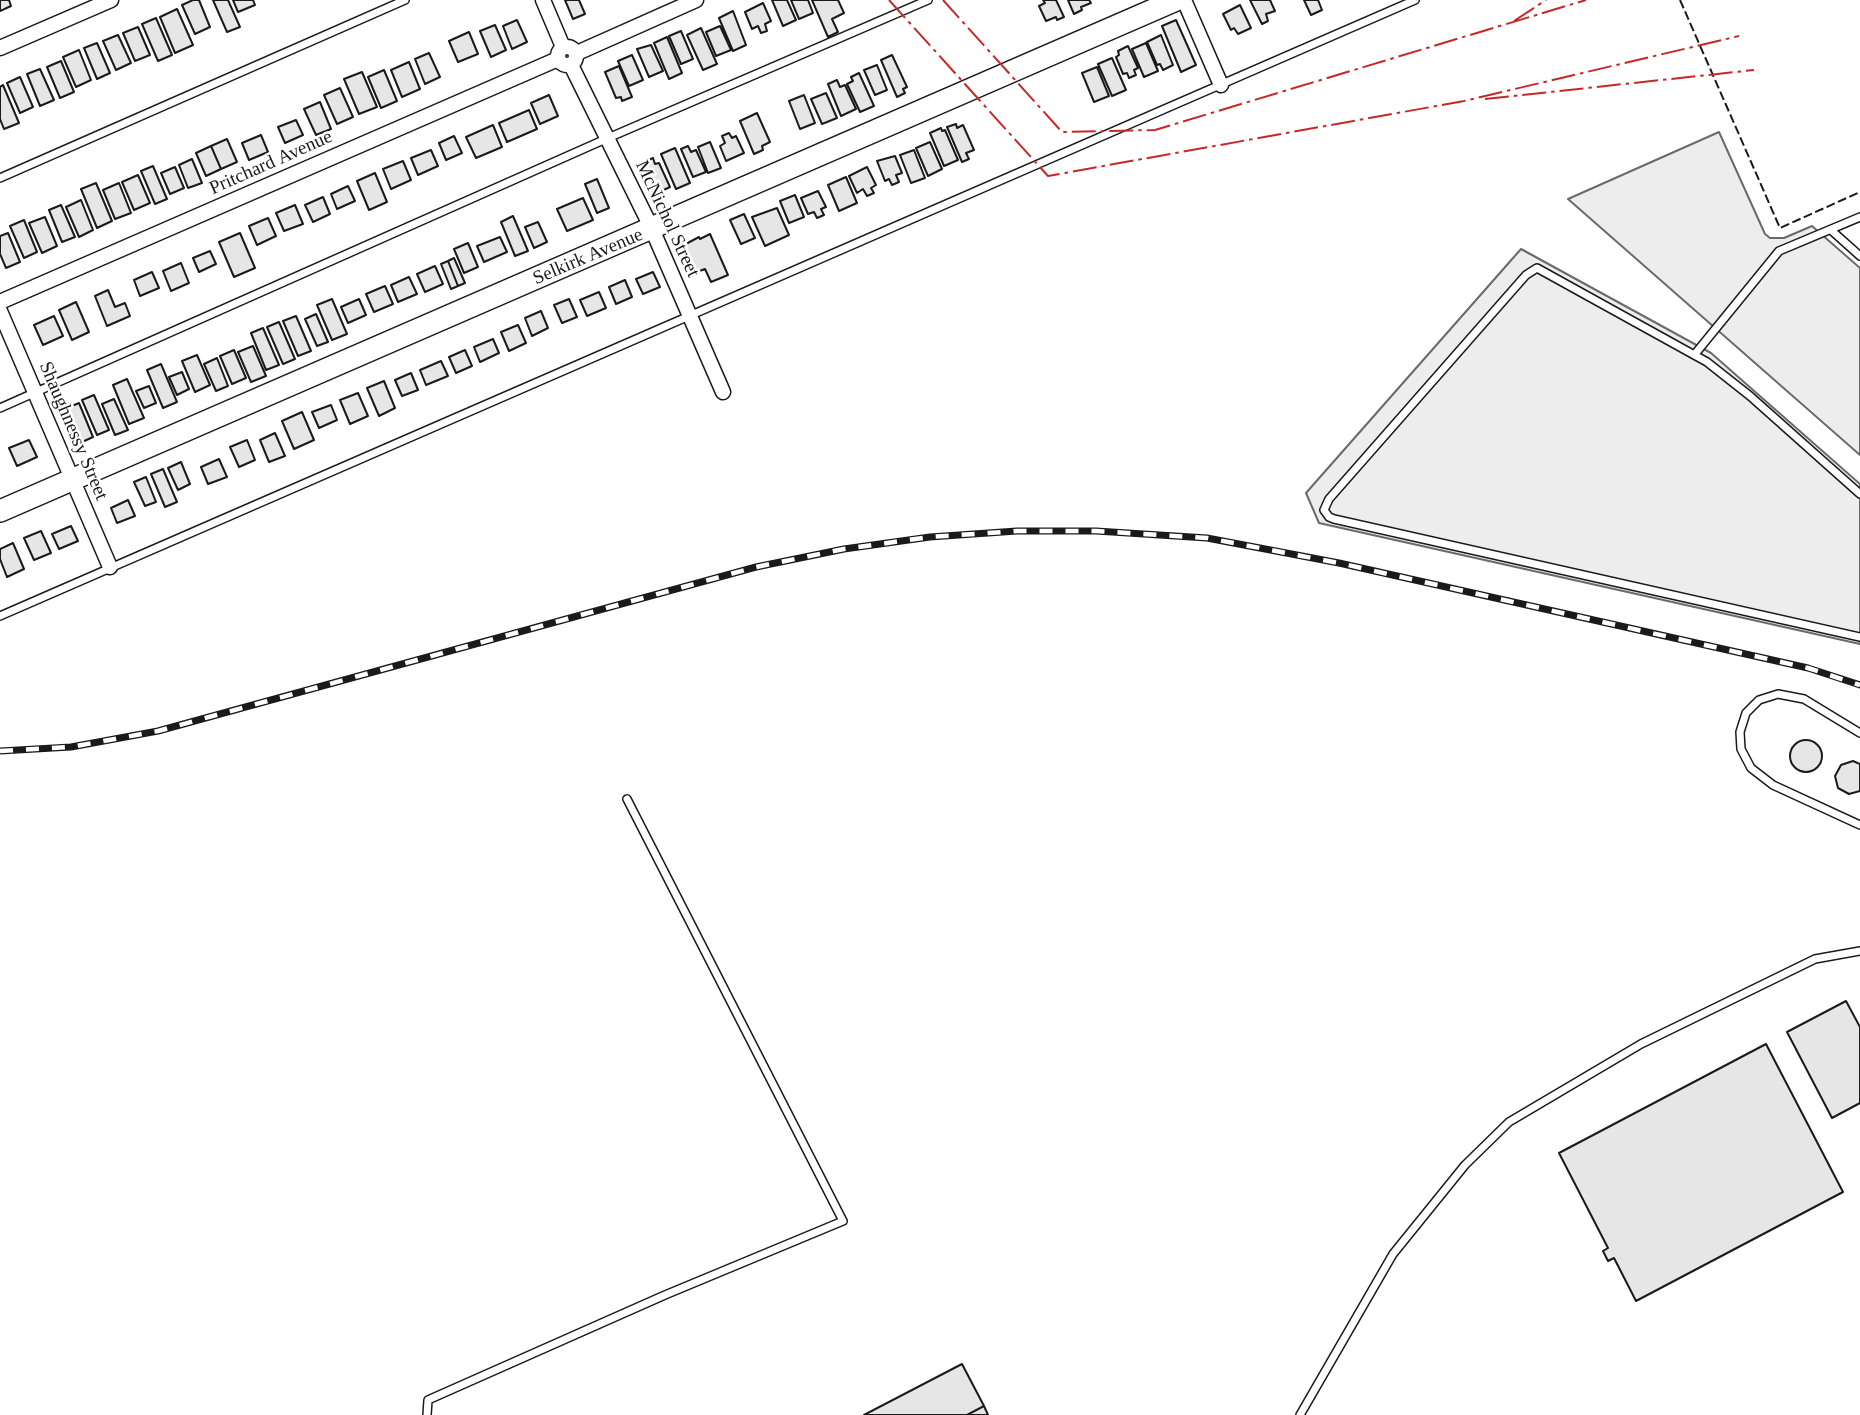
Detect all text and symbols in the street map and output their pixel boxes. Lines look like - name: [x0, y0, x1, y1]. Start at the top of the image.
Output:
- street label: Pritchard Avenue: [206, 126, 336, 200]
- street label: McNichol Street: [630, 157, 704, 281]
- street label: Selkirk Avenue: [530, 224, 646, 290]
- street label: Shaughnessy Street: [34, 358, 112, 504]

